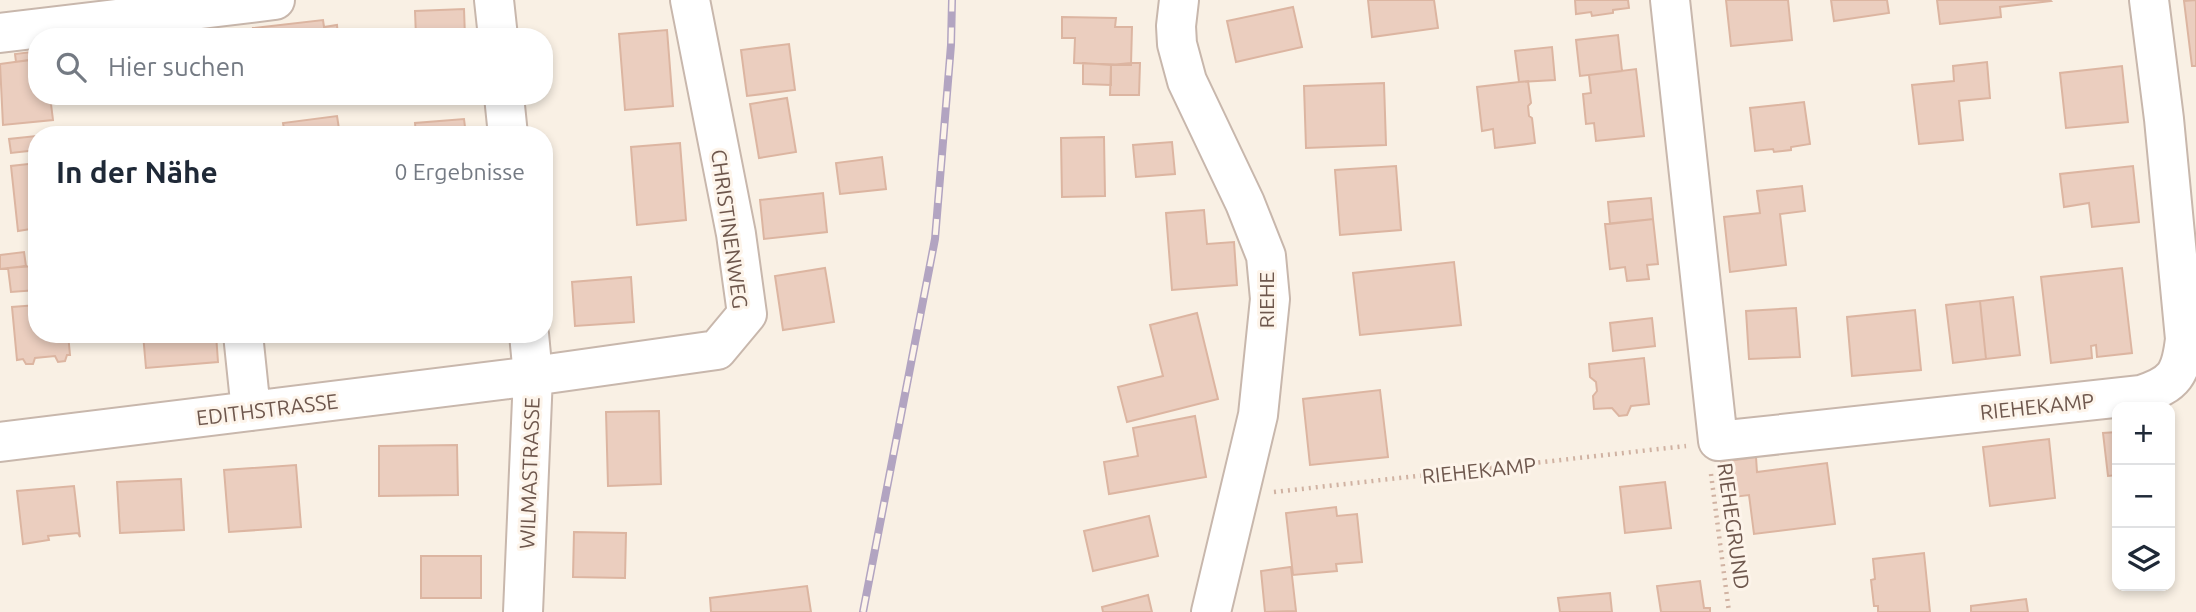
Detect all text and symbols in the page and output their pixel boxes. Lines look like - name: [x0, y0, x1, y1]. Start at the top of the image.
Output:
- search box: [28, 28, 553, 105]
- icon: search: [52, 48, 90, 86]
- text: Hier suchen: [108, 52, 245, 81]
- street label: CHRISTINENWEG: [707, 148, 753, 310]
- text: In der Nähe: [56, 155, 218, 189]
- text: 0 Ergebnisse: [394, 159, 525, 184]
- street label: RIEHE: [1254, 272, 1278, 328]
- street label: EDITHSTRASSE: [195, 388, 339, 430]
- street label: RIEHEKAMP: [1979, 388, 2095, 424]
- street label: WILMASTRASSE: [514, 397, 544, 549]
- map controls: [2112, 402, 2175, 591]
- button: +: [2112, 402, 2175, 465]
- street label: RIEHEKAMP: [1421, 452, 1537, 488]
- street label: RIEHEGRUND: [1713, 461, 1755, 591]
- button: −: [2112, 465, 2175, 528]
- button: layers: [2112, 528, 2175, 591]

